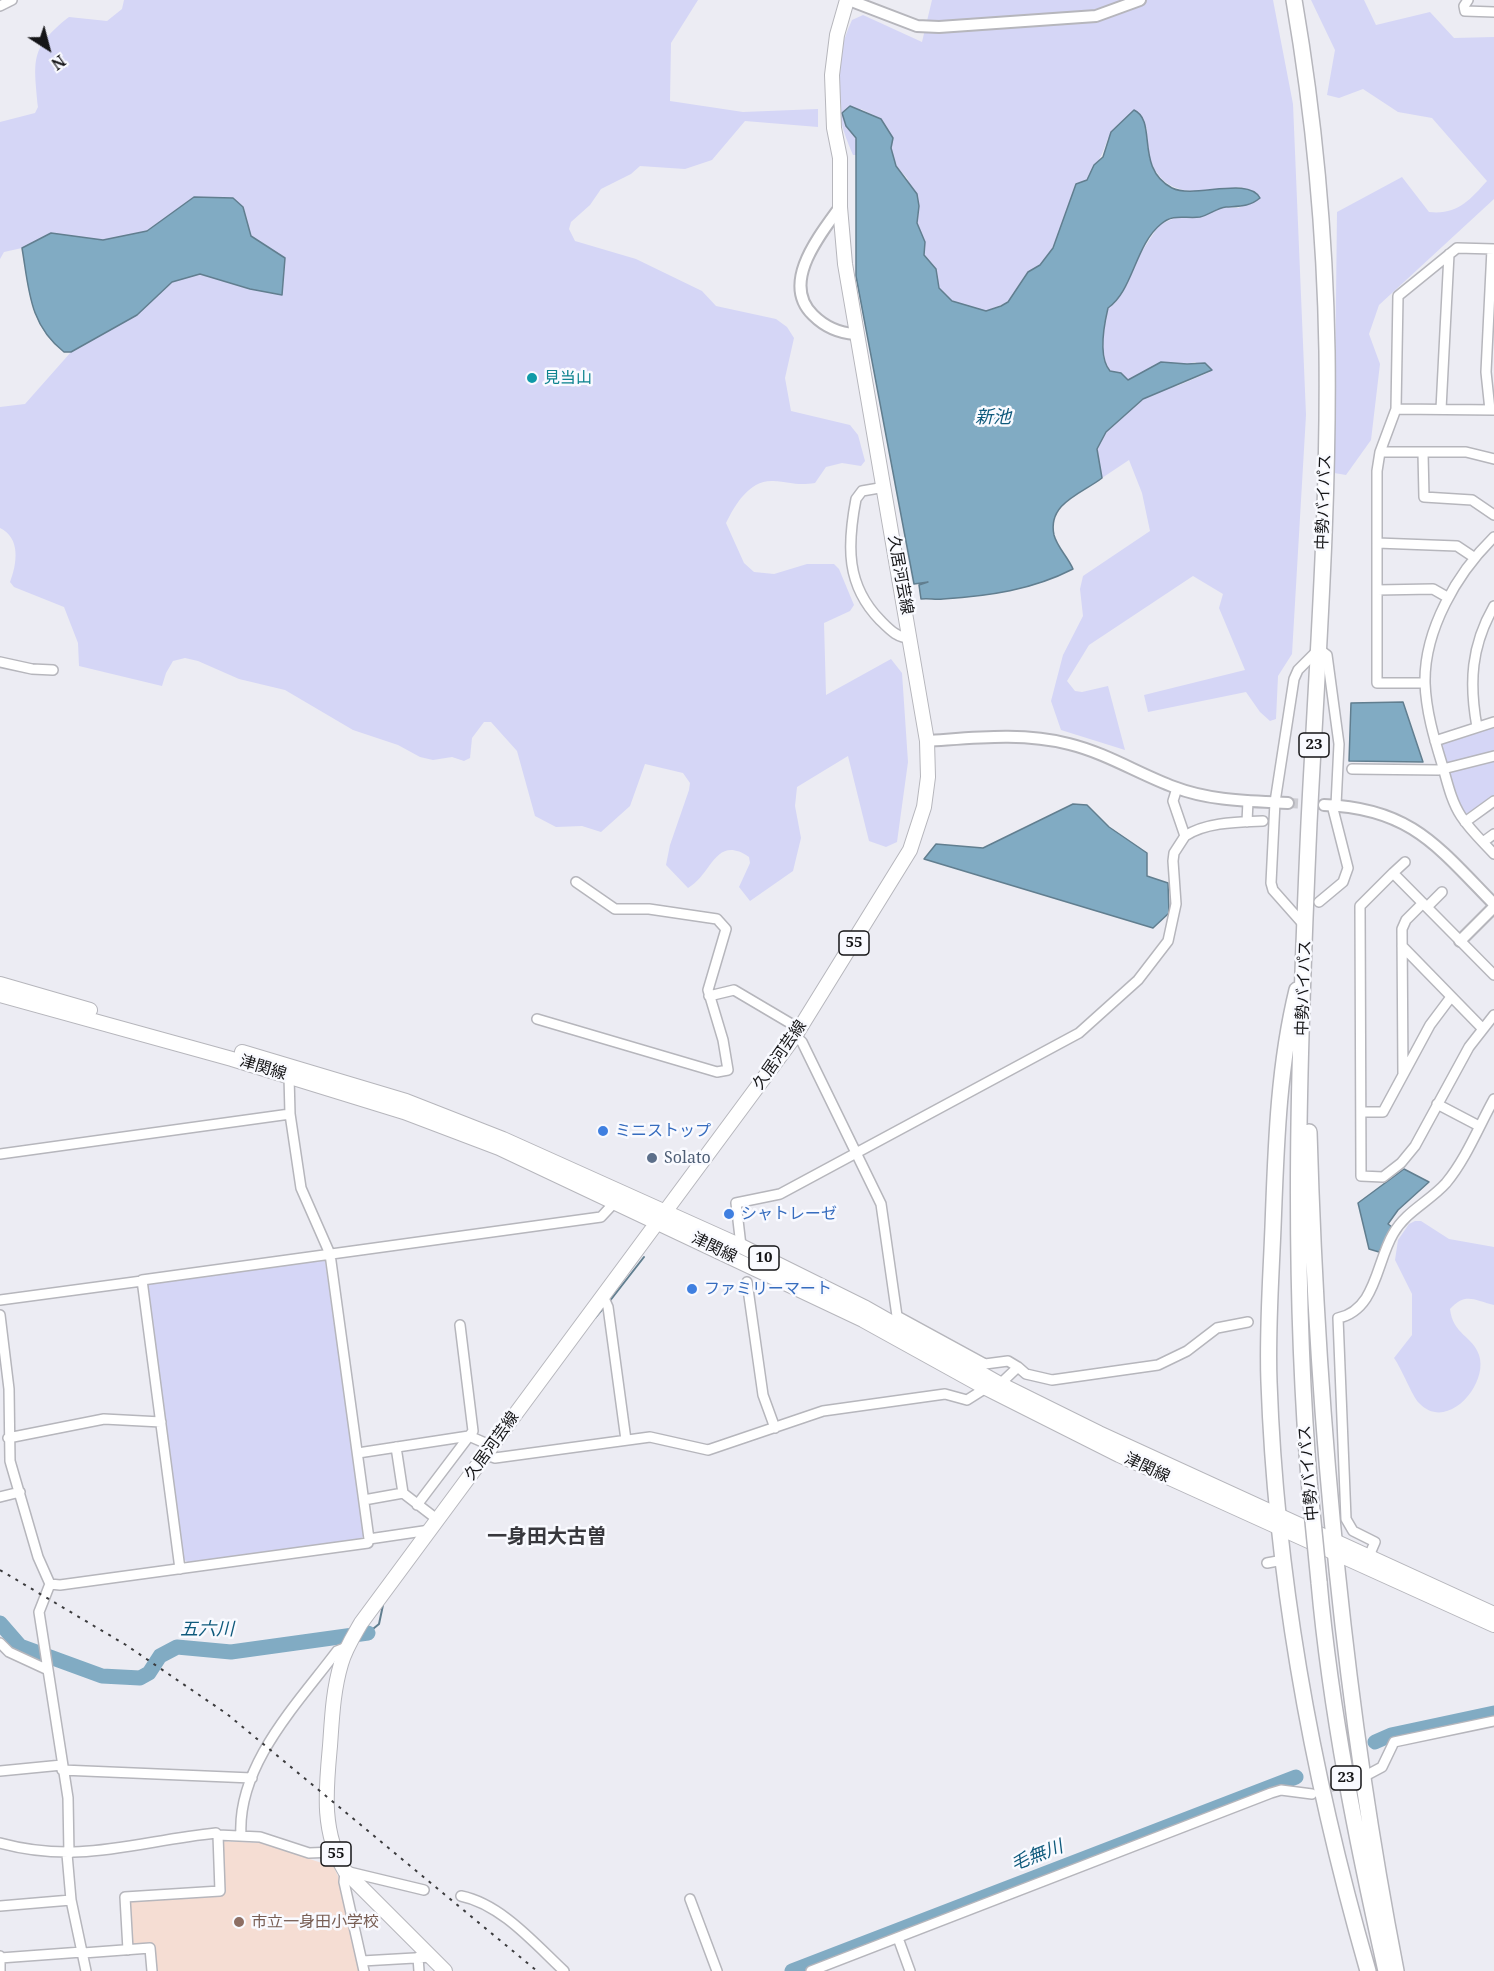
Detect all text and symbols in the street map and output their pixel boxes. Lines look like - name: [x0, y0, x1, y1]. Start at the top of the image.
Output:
- north arrow: [18, 18, 78, 78]
- text: N: [47, 50, 70, 75]
- place label: 見当山: [544, 368, 592, 388]
- marker: 見当山: [525, 371, 539, 385]
- water label: 新池: [975, 407, 1011, 429]
- street label: 中勢バイパス: [1313, 454, 1335, 550]
- street label: 久居河芸線: [884, 534, 916, 616]
- road number: 23: [1299, 733, 1329, 757]
- road number: 55: [839, 931, 869, 955]
- street label: 中勢バイパス: [1293, 940, 1315, 1036]
- street label: 久居河芸線: [749, 1017, 811, 1093]
- street label: 津関線: [237, 1052, 289, 1084]
- place label: ミニストップ: [615, 1121, 711, 1141]
- marker: ミニストップ: [596, 1124, 610, 1138]
- place label: Solato: [664, 1148, 711, 1168]
- marker: Solato: [645, 1151, 659, 1165]
- place label: シャトレーゼ: [741, 1204, 837, 1224]
- marker: シャトレーゼ: [722, 1207, 736, 1221]
- street label: 津関線: [688, 1229, 740, 1267]
- road number: 10: [749, 1246, 779, 1270]
- place label: ファミリーマート: [704, 1279, 832, 1299]
- marker: ファミリーマート: [685, 1282, 699, 1296]
- street label: 久居河芸線: [461, 1408, 523, 1484]
- street label: 中勢バイパス: [1295, 1424, 1323, 1522]
- street label: 津関線: [1121, 1449, 1173, 1487]
- district label: 一身田大古曽: [487, 1525, 607, 1549]
- water label: 五六川: [180, 1619, 234, 1641]
- road number: 23: [1331, 1766, 1361, 1790]
- water label: 毛無川: [1008, 1836, 1066, 1876]
- road number: 55: [321, 1842, 351, 1866]
- place label: 市立一身田小学校: [251, 1912, 379, 1932]
- marker: 市立一身田小学校: [232, 1915, 246, 1929]

